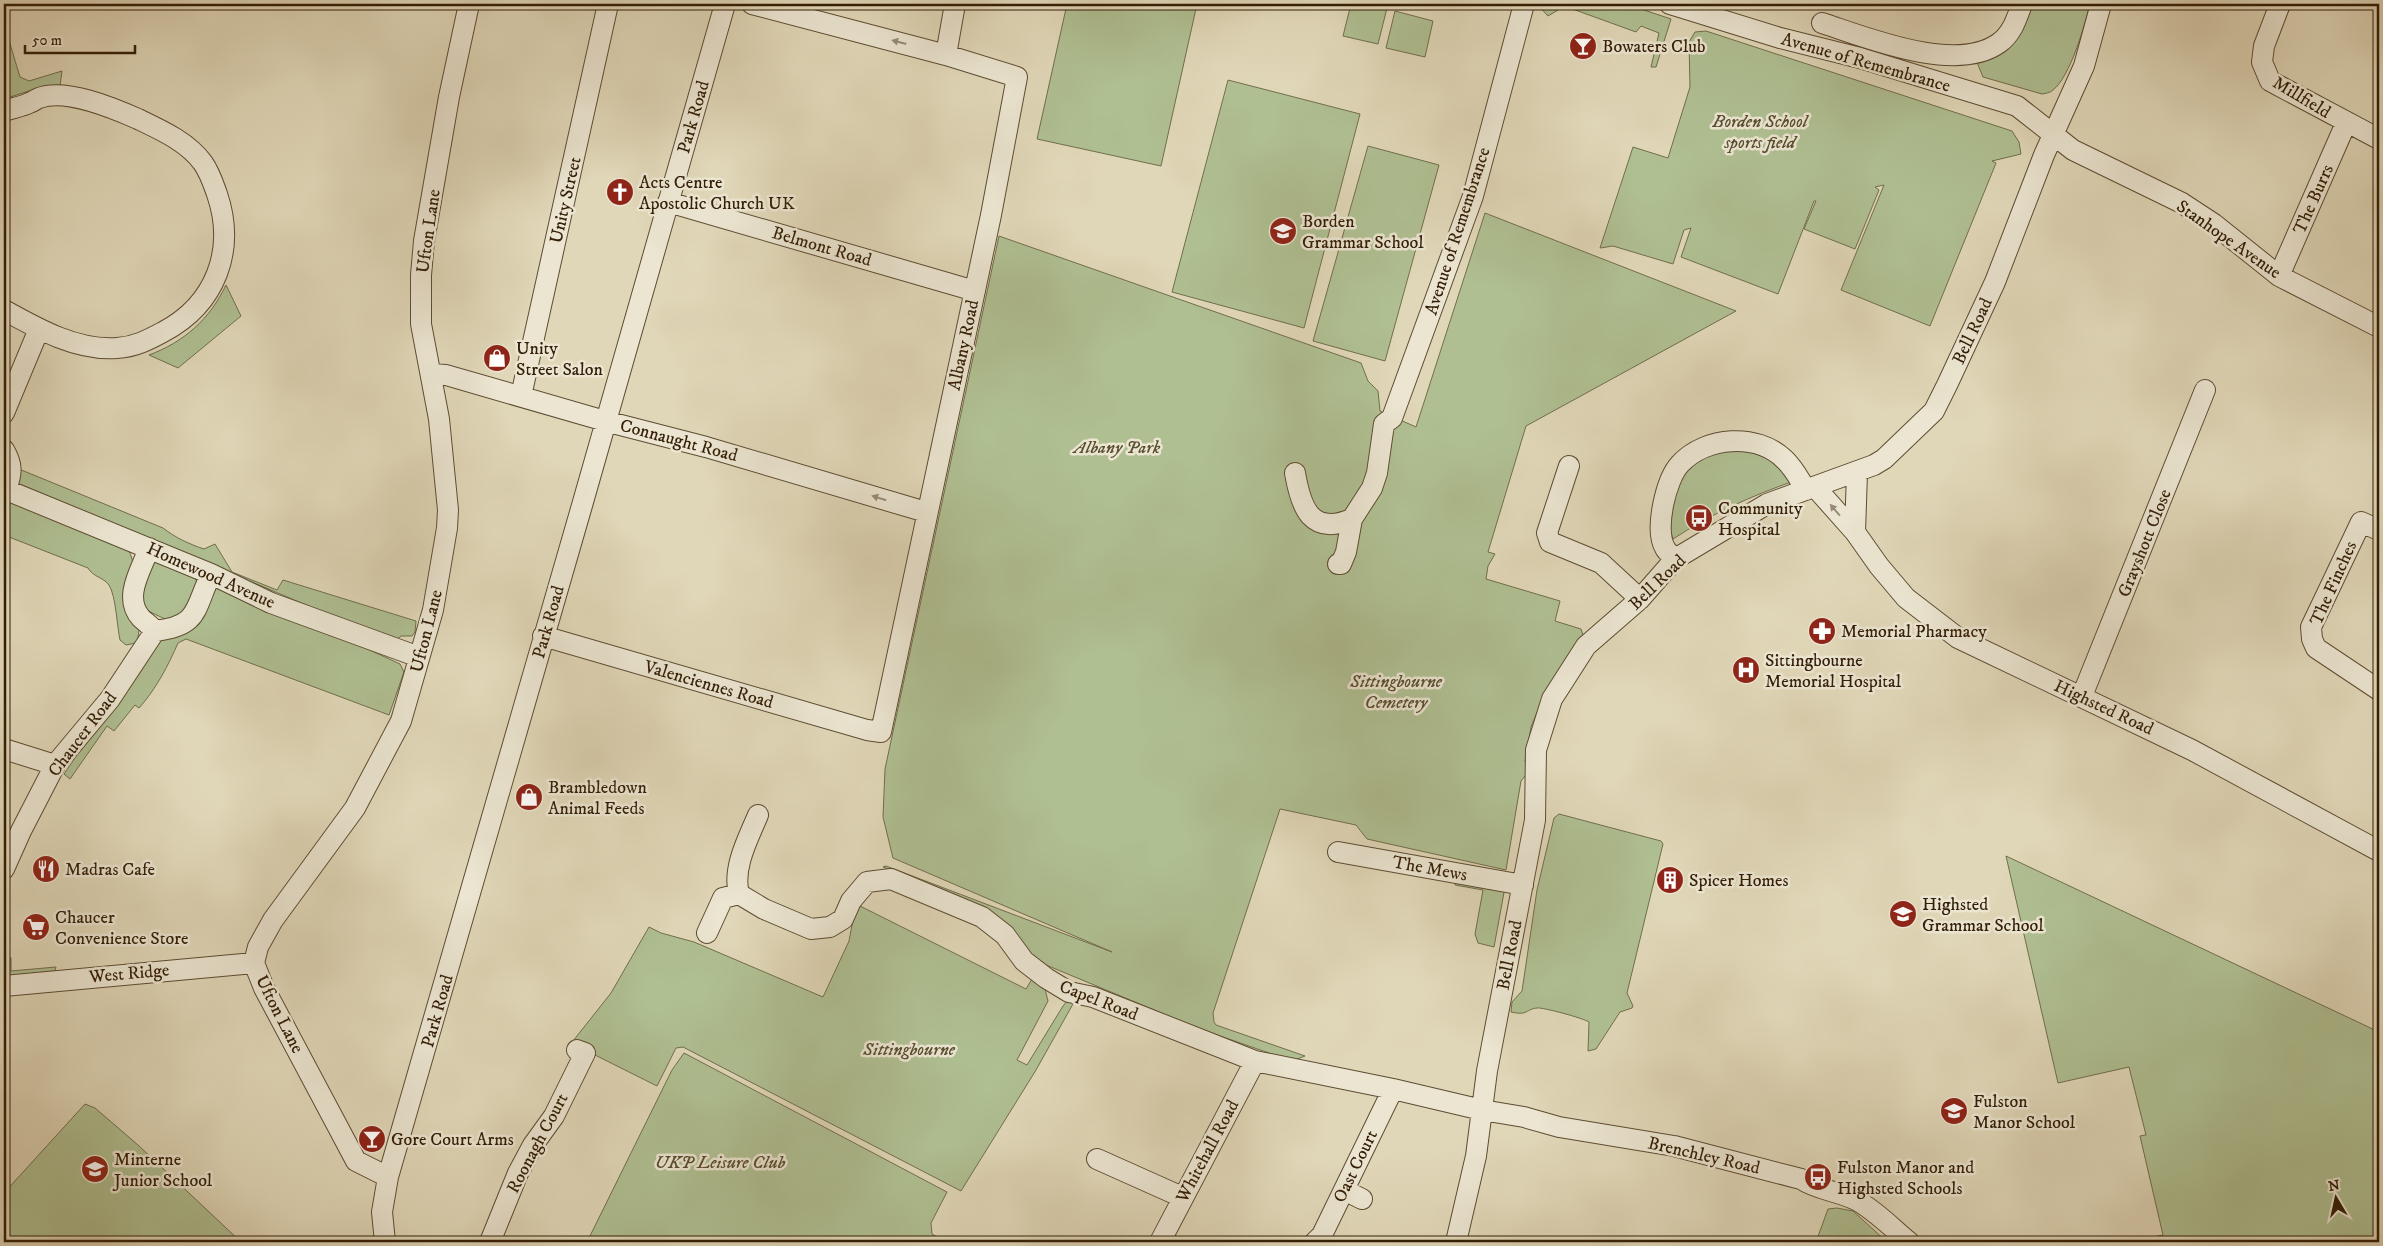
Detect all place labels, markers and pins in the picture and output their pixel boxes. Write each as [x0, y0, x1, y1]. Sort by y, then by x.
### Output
bar icon: Bowaters Club [1568, 31, 1598, 61]
place label: Bowaters Club [1602, 36, 1706, 58]
place label: Acts Centre Apostolic Church UK [639, 172, 795, 215]
church icon: Acts Centre Apostolic Church UK [605, 177, 635, 207]
place label: Borden Grammar School [1302, 211, 1424, 254]
school or university icon: Borden Grammar School [1268, 216, 1298, 246]
place label: Unity Street Salon [516, 338, 604, 381]
shop icon: Unity Street Salon [482, 343, 512, 373]
place label: Community Hospital [1718, 498, 1803, 541]
bus stop icon: Community Hospital [1684, 503, 1714, 533]
pharmacy icon: Memorial Pharmacy [1807, 616, 1837, 646]
place label: Memorial Pharmacy [1841, 621, 1987, 643]
place label: Sittingbourne Memorial Hospital [1765, 650, 1902, 693]
hospital icon: Sittingbourne Memorial Hospital [1731, 655, 1761, 685]
place label: Brambledown Animal Feeds [548, 777, 647, 820]
shop icon: Brambledown Animal Feeds [514, 782, 544, 812]
restaurant icon: Madras Cafe [31, 854, 61, 884]
place label: Madras Cafe [65, 859, 155, 881]
building icon: Spicer Homes [1655, 865, 1685, 895]
place label: Spicer Homes [1689, 870, 1788, 892]
place label: Highsted Grammar School [1922, 894, 2044, 937]
school or university icon: Highsted Grammar School [1888, 899, 1918, 929]
place label: Chaucer Convenience Store [55, 907, 188, 950]
supermarket icon: Chaucer Convenience Store [21, 912, 51, 942]
place label: Fulston Manor School [1973, 1091, 2076, 1134]
school or university icon: Fulston Manor School [1939, 1096, 1969, 1126]
bar icon: Gore Court Arms [357, 1124, 387, 1154]
place label: Gore Court Arms [391, 1129, 514, 1151]
place label: Minterne Junior School [112, 1149, 213, 1192]
school or university icon: Minterne Junior School [80, 1154, 110, 1184]
place label: Fulston Manor and Highsted Schools [1837, 1157, 1974, 1200]
bus stop icon: Fulston Manor and Highsted Schools [1803, 1162, 1833, 1192]

